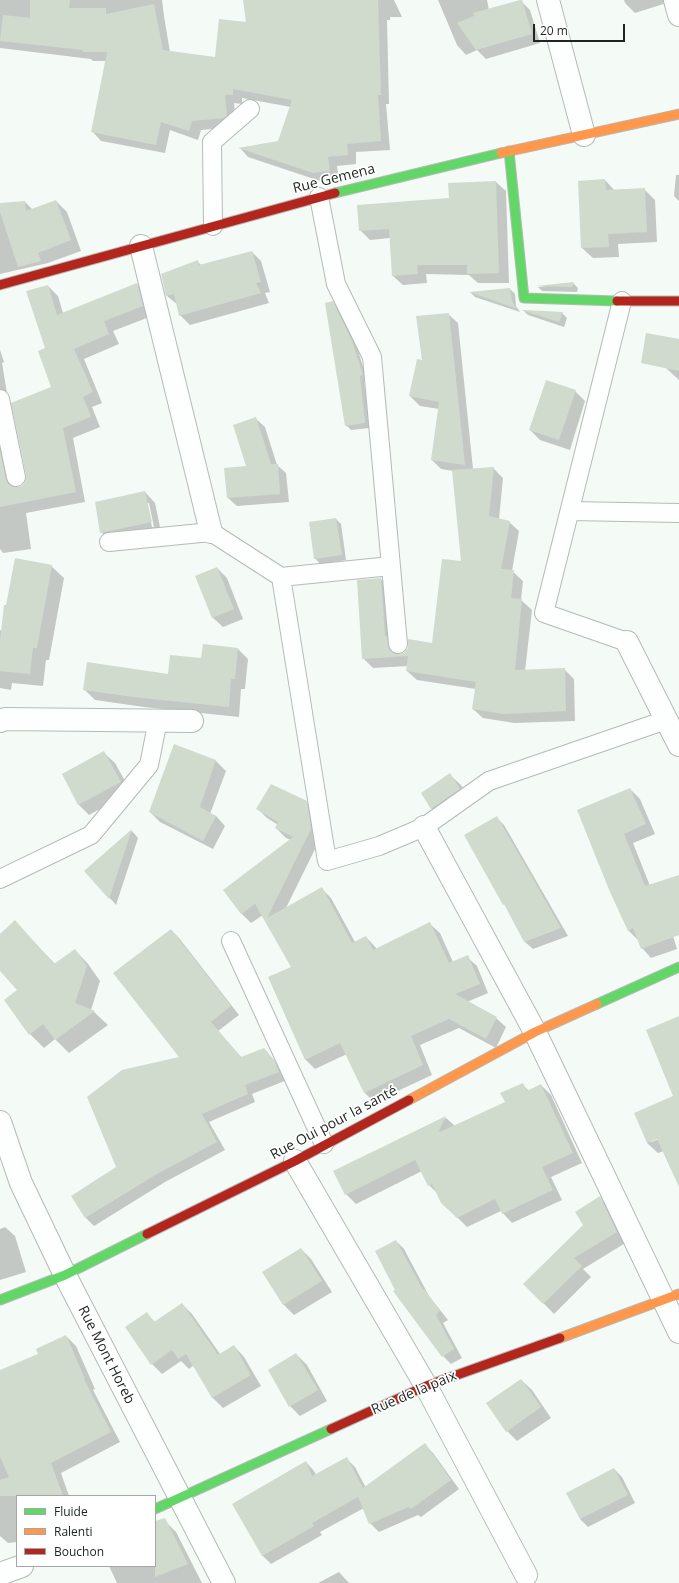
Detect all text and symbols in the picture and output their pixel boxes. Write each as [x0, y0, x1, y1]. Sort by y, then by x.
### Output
scale bar [535, 16, 627, 42]
text: 20 m [540, 22, 568, 39]
street label: Rue Gemena [291, 161, 377, 197]
street label: Rue Oui pour la santé [268, 1082, 400, 1164]
street label: Rue Mont Horeb [74, 1303, 138, 1407]
street label: Rue de la paix [369, 1368, 459, 1418]
legend [16, 1495, 156, 1567]
text: Fluide [54, 1503, 88, 1520]
text: Ralenti [54, 1523, 93, 1540]
text: Bouchon [54, 1543, 104, 1560]

